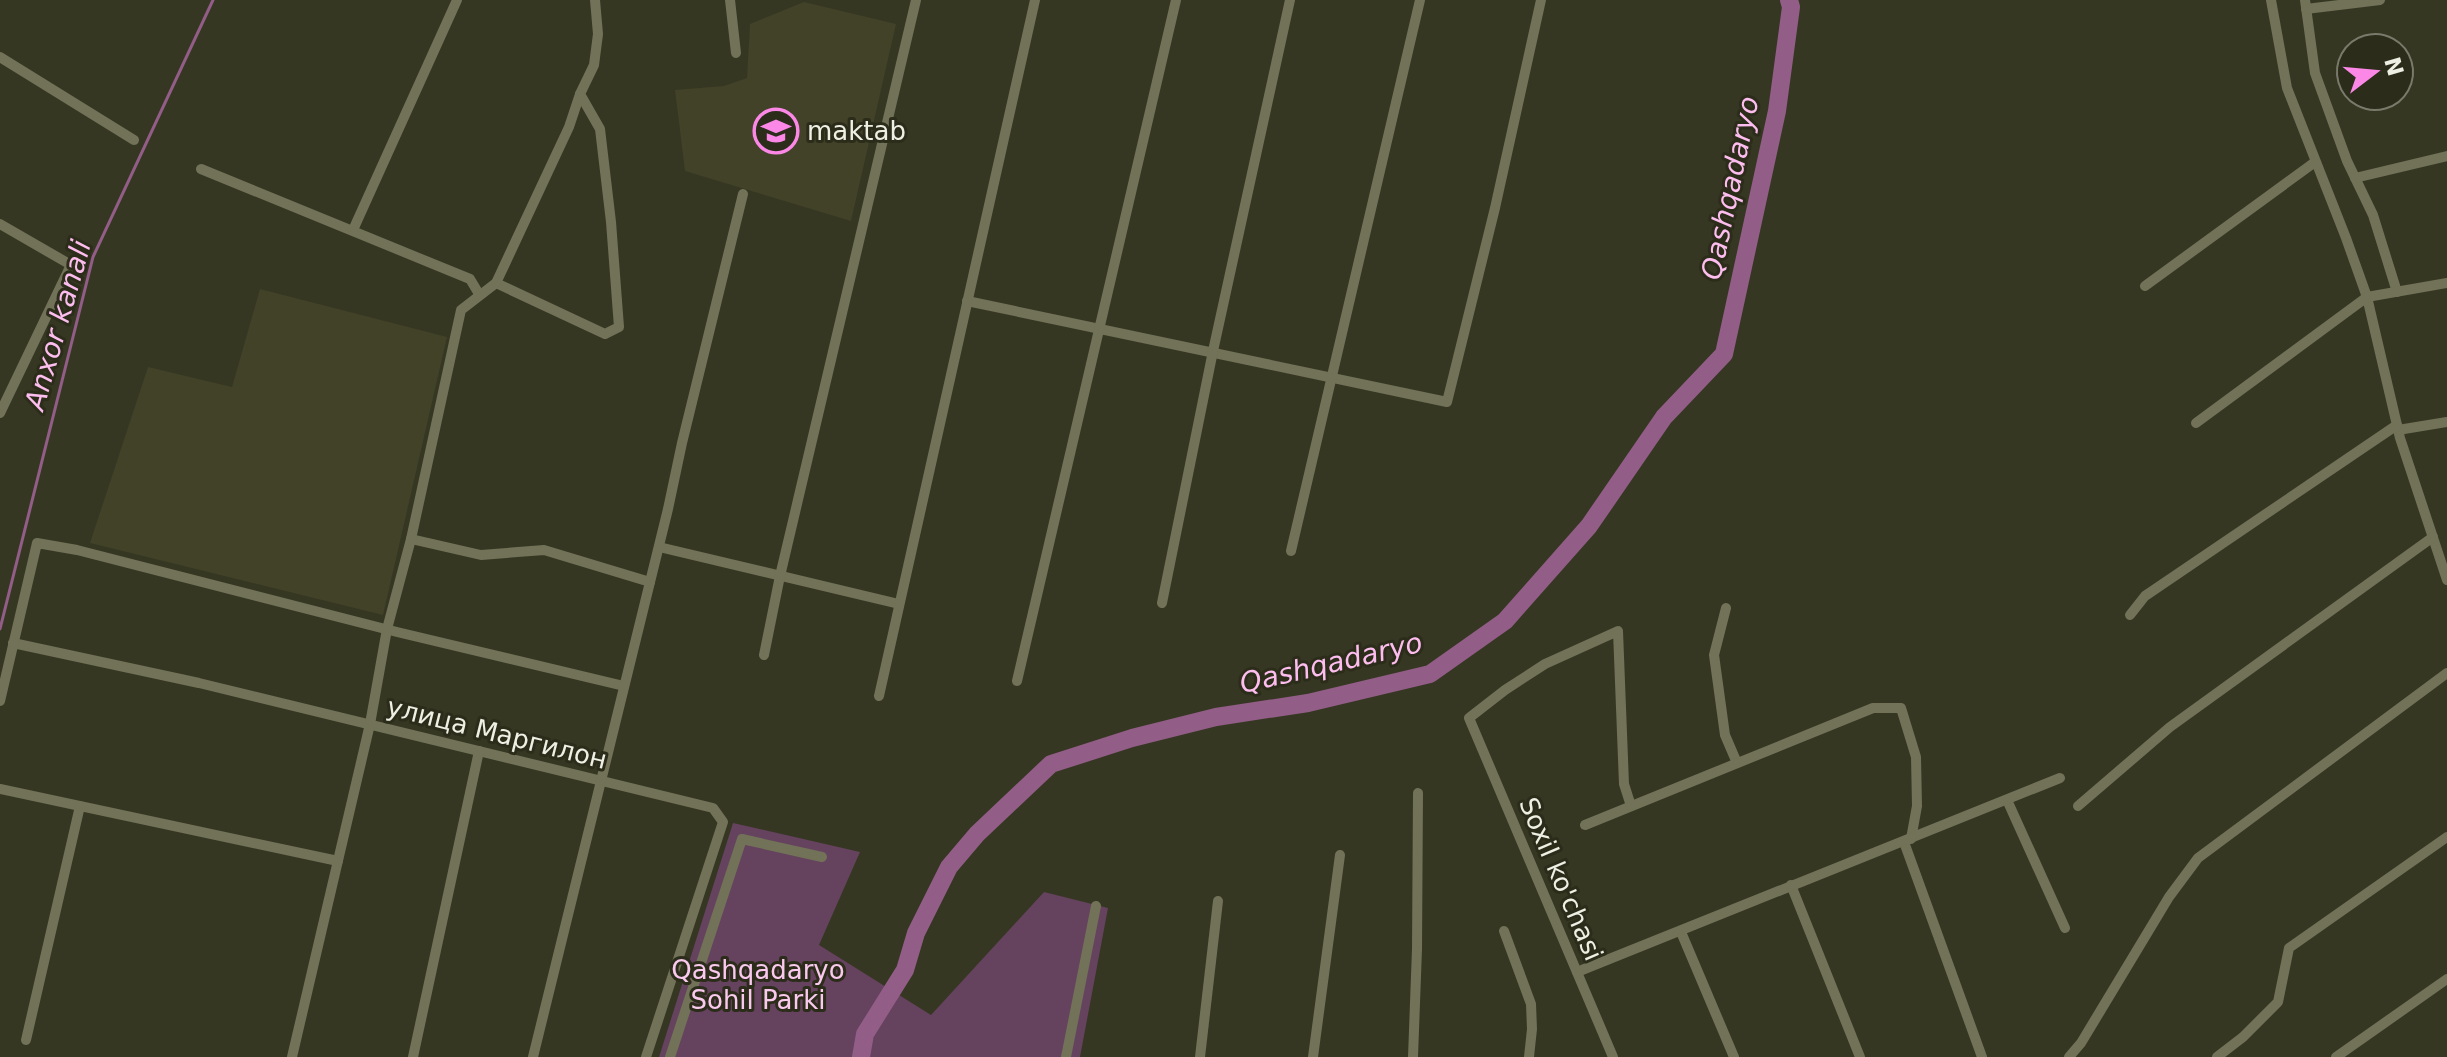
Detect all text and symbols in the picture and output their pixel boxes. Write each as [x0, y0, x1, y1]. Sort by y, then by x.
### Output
north arrow [2335, 32, 2415, 112]
text: N [2379, 54, 2408, 79]
water label: Qashqadaryo [1694, 93, 1766, 283]
school or university icon: maktab [752, 107, 800, 155]
place label: maktab [807, 116, 906, 146]
water label: Anxor kanali [17, 236, 98, 416]
water label: Qashqadaryo [1236, 626, 1426, 700]
street label: улица Маргилон [384, 691, 610, 775]
street label: Soxil ko'chasi [1513, 793, 1609, 965]
park label: Qashqadaryo Sohil Parki [671, 955, 845, 1015]

